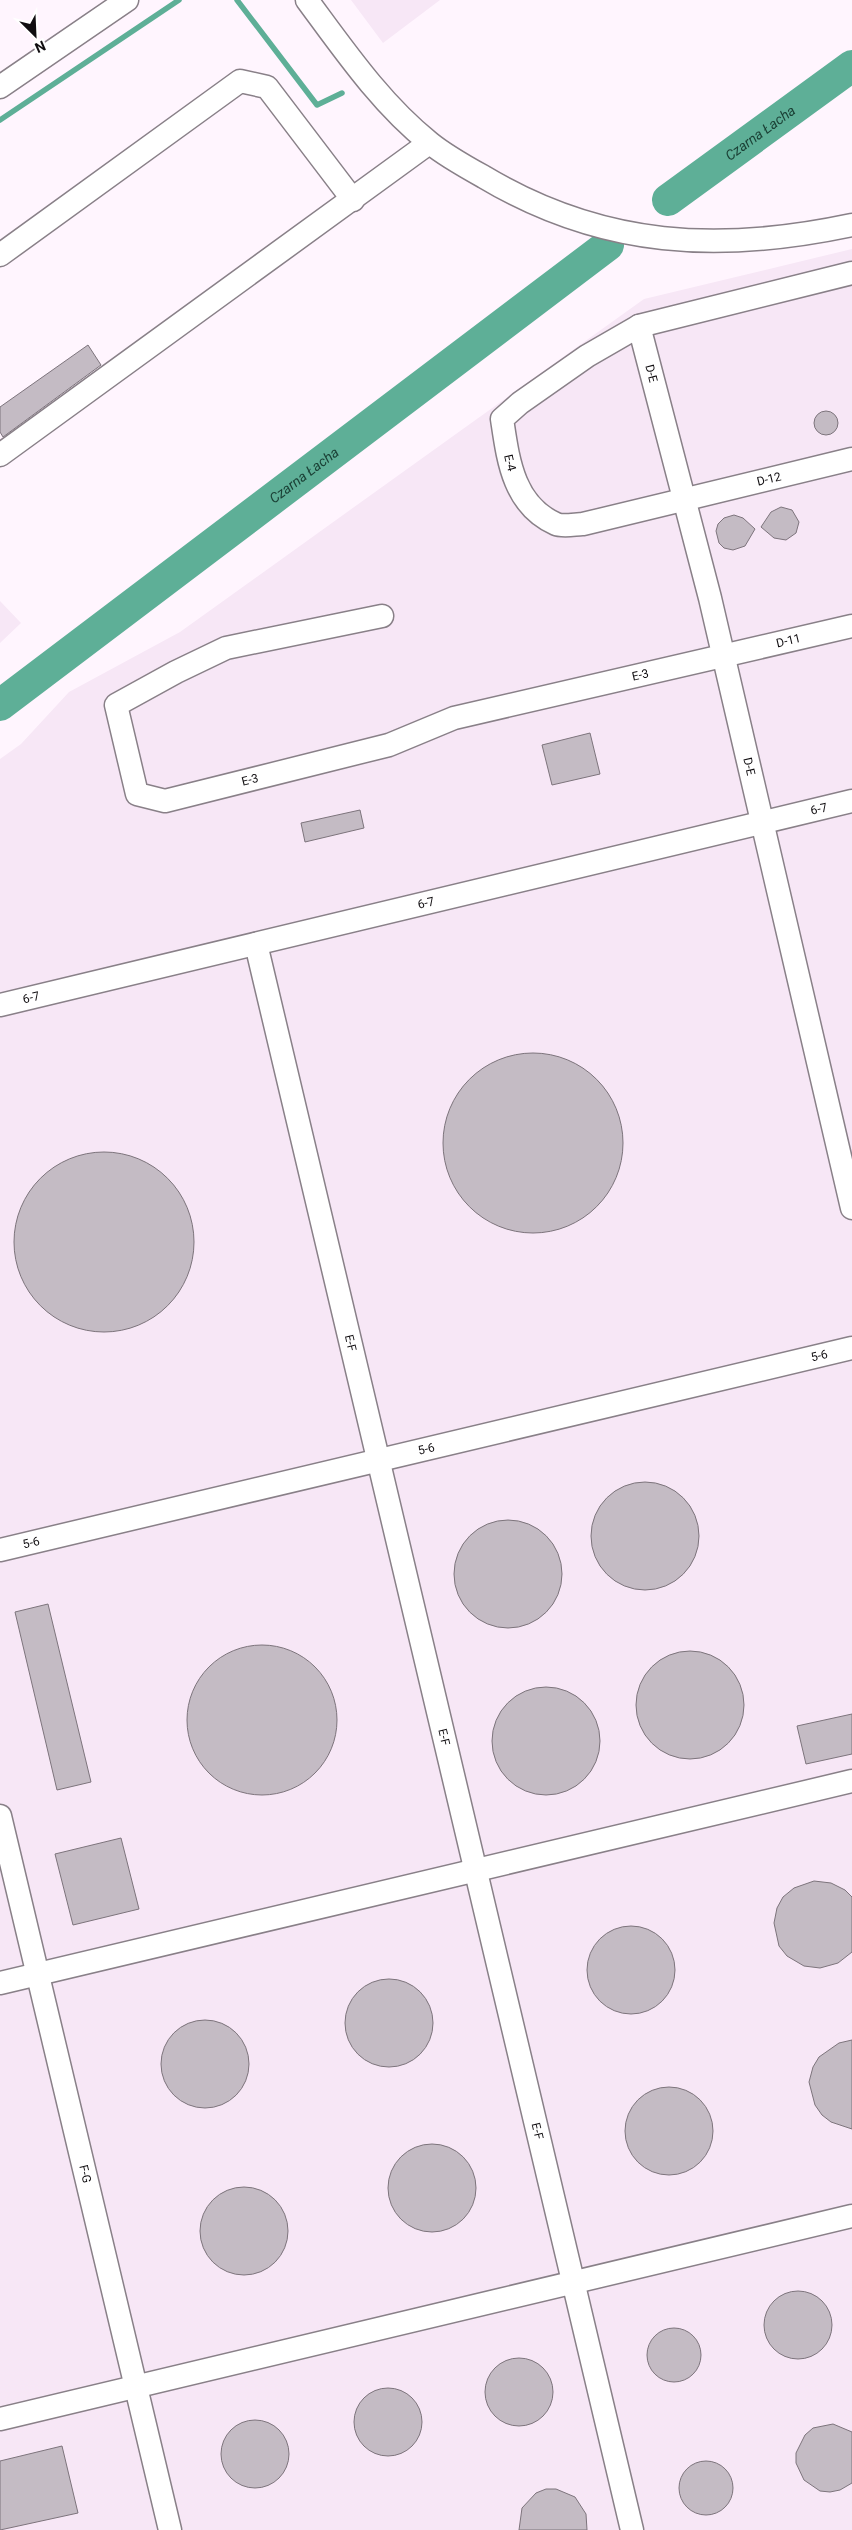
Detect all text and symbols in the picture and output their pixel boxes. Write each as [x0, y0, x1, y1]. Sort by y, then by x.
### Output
north arrow [10, 10, 60, 60]
text: N [33, 38, 48, 56]
water label: Czarna Łacha [722, 102, 798, 164]
street label: D-E [642, 363, 660, 384]
water label: Czarna Łacha [266, 444, 342, 506]
street label: E-4 [501, 453, 519, 473]
street label: D-12 [755, 469, 783, 489]
street label: D-11 [775, 631, 802, 650]
street label: E-3 [631, 666, 650, 684]
street label: D-E [740, 756, 758, 777]
street label: E-3 [240, 771, 260, 789]
street label: 6-7 [809, 800, 829, 818]
street label: 6-7 [416, 894, 436, 912]
street label: 6-7 [21, 989, 41, 1006]
street label: E-F [342, 1333, 359, 1353]
street label: 5-6 [809, 1347, 829, 1365]
street label: 5-6 [416, 1440, 436, 1458]
street label: 5-6 [21, 1534, 41, 1551]
street label: E-F [435, 1727, 453, 1747]
street label: E-F [529, 2121, 546, 2141]
street label: F-G [76, 2164, 94, 2184]

